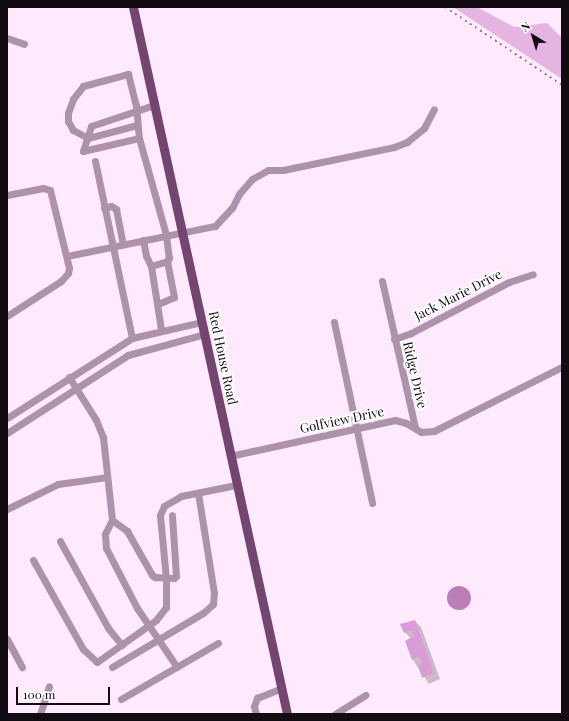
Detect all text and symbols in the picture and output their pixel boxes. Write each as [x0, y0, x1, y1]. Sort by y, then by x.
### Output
north arrow [513, 16, 553, 56]
text: N [518, 18, 533, 35]
street label: Jack Marie Drive [412, 266, 504, 324]
street label: Red House Road [205, 310, 241, 406]
street label: Ridge Drive [400, 340, 430, 410]
street label: Golfview Drive [298, 403, 386, 437]
scale bar [18, 679, 112, 705]
text: 100 m [23, 686, 55, 702]

